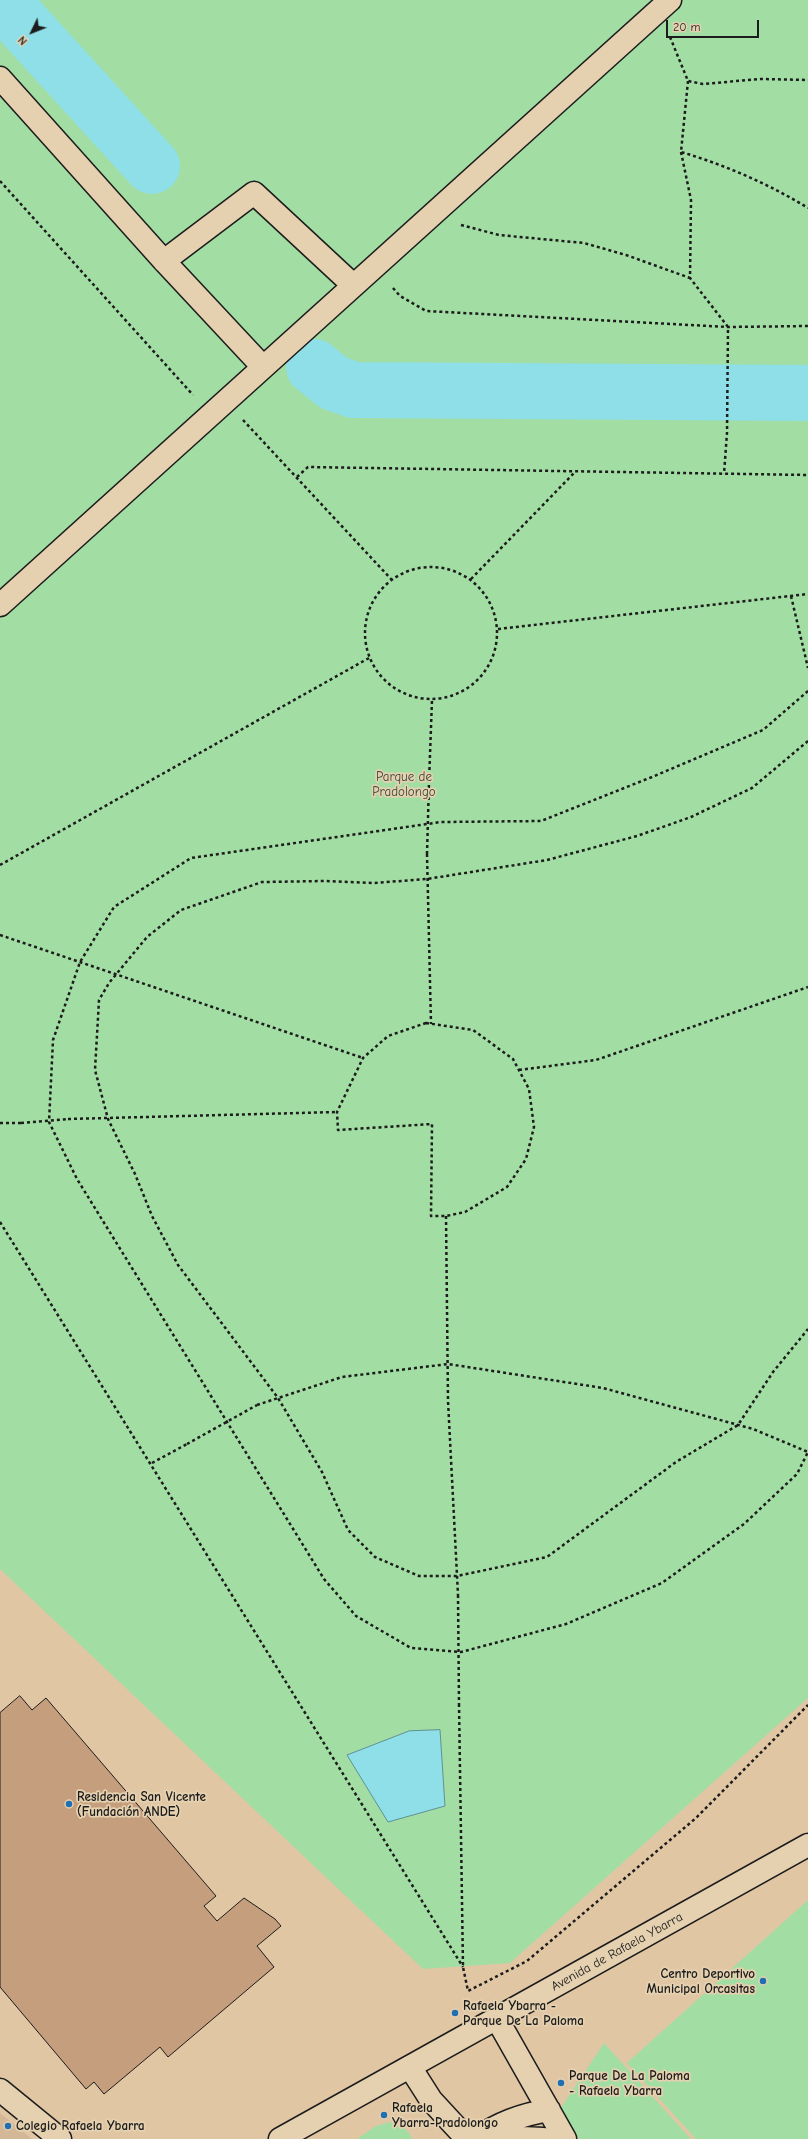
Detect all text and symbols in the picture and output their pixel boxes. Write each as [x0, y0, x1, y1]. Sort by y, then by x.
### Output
north arrow [12, 12, 52, 52]
scale bar [668, 12, 761, 38]
text: 20 m [673, 20, 701, 34]
text: N [16, 33, 30, 48]
park label: Parque de Pradolongo [372, 769, 436, 800]
place label: Residencia San Vicente (Fundación ANDE) [77, 1789, 206, 1820]
marker: Residencia San Vicente (Fundación ANDE) [64, 1799, 74, 1809]
street label: Avenida de Rafaela Ybarra [548, 1909, 686, 1995]
place label: Centro Deportivo Municipal Orcasitas [647, 1966, 755, 1997]
marker: Centro Deportivo Municipal Orcasitas [758, 1976, 768, 1986]
place label: Rafaela Ybarra - Parque De La Paloma [463, 1998, 584, 2029]
marker: Rafaela Ybarra - Parque De La Paloma [450, 2008, 460, 2018]
place label: Parque De La Paloma - Rafaela Ybarra [569, 2068, 690, 2099]
marker: Parque De La Paloma - Rafaela Ybarra [556, 2078, 566, 2088]
place label: Rafaela Ybarra-Pradolongo [392, 2100, 498, 2131]
marker: Rafaela Ybarra-Pradolongo [379, 2110, 389, 2120]
place label: Colegio Rafaela Ybarra [16, 2118, 145, 2134]
marker: Colegio Rafaela Ybarra [3, 2121, 13, 2131]

